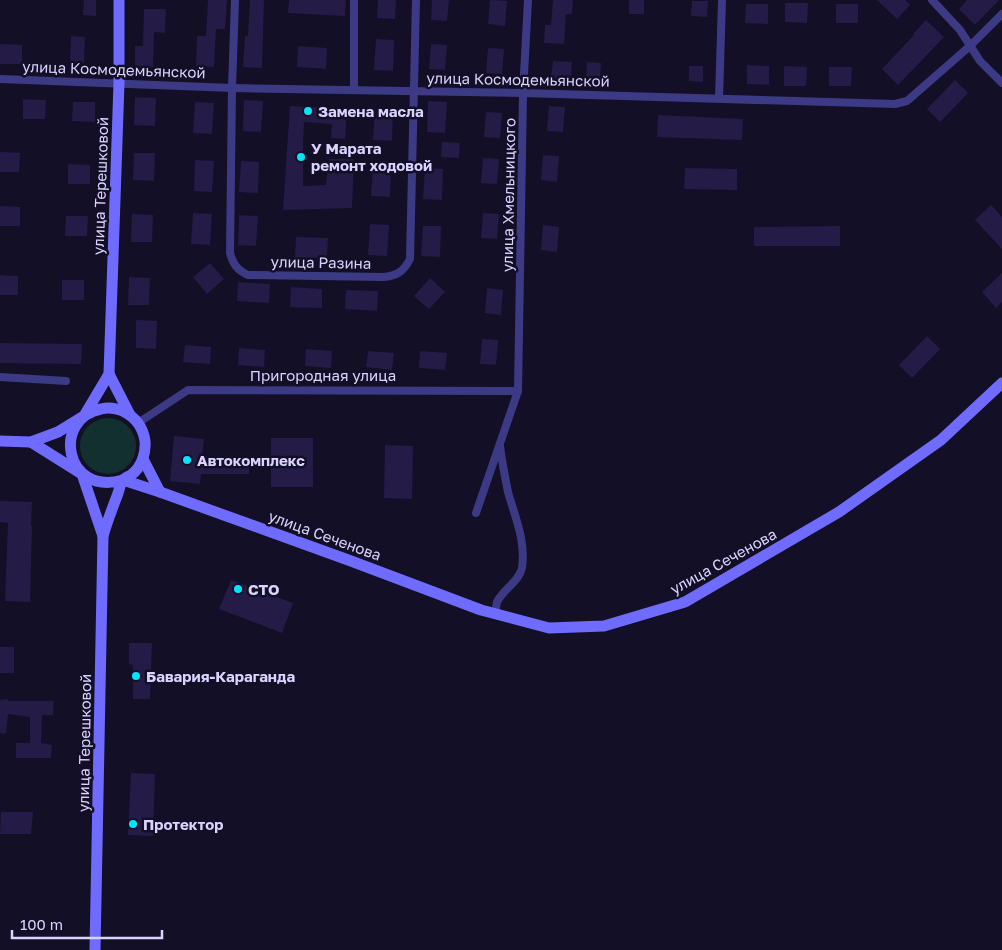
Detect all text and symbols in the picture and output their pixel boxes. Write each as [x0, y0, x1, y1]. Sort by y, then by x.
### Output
street label: улица Космодемьянской [22, 57, 206, 81]
street label: улица Космодемьянской [426, 68, 610, 90]
place label: Замена масла [318, 102, 424, 120]
marker: Замена масла [302, 105, 314, 117]
street label: улица Терешковой [89, 117, 111, 255]
street label: улица Хмельницкого [498, 118, 518, 272]
place label: У Марата ремонт ходовой [311, 139, 432, 174]
marker: У Марата ремонт ходовой [295, 151, 307, 163]
street label: улица Разина [271, 252, 371, 272]
street label: Пригородная улица [250, 366, 396, 384]
place label: Автокомплекс [197, 451, 305, 469]
marker: Автокомплекс [181, 454, 193, 466]
street label: улица Сеченова [266, 506, 384, 564]
street label: улица Сеченова [667, 524, 779, 598]
place label: СТО [248, 580, 280, 598]
marker: СТО [232, 583, 244, 595]
place label: Бавария-Караганда [146, 667, 295, 685]
marker: Бавария-Караганда [130, 670, 142, 682]
street label: улица Терешковой [74, 674, 94, 812]
place label: Протектор [143, 815, 223, 833]
marker: Протектор [127, 818, 139, 830]
scale bar [12, 908, 162, 940]
text: 100 m [20, 915, 63, 933]

